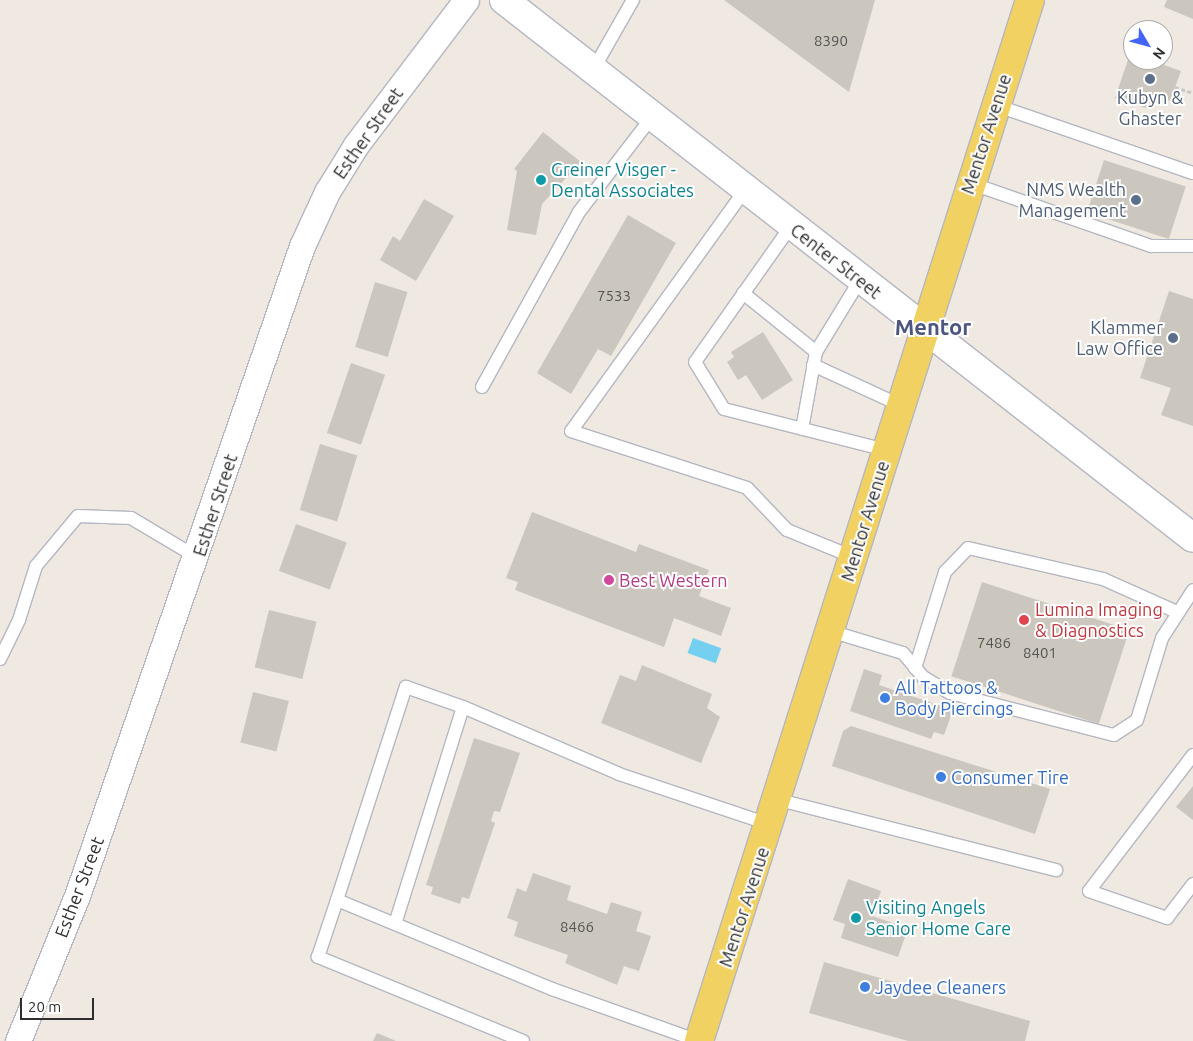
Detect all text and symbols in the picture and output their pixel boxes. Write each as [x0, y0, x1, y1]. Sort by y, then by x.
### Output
north arrow [1123, 20, 1173, 70]
house number: 8390 [814, 32, 848, 50]
text: N [1150, 44, 1169, 62]
street label: Mentor Avenue [956, 71, 1016, 197]
marker: Kubyn & Ghaster [1144, 73, 1156, 85]
street label: Esther Street [329, 83, 407, 183]
place label: Kubyn & Ghaster [1117, 87, 1183, 130]
place label: Greiner Visger - Dental Associates [551, 159, 694, 202]
marker: Greiner Visger - Dental Associates [535, 174, 547, 186]
place label: NMS Wealth Management [1018, 179, 1126, 222]
marker: NMS Wealth Management [1130, 194, 1142, 206]
street label: Center Street [786, 219, 886, 303]
house number: 7533 [597, 287, 631, 305]
district label: Mentor [895, 314, 971, 340]
place label: Klammer Law Office [1076, 317, 1163, 359]
marker: Klammer Law Office [1167, 332, 1179, 344]
street label: Esther Street [188, 451, 242, 559]
street label: Mentor Avenue [836, 458, 894, 584]
place label: Best Western [619, 569, 728, 591]
marker: Best Western [603, 574, 615, 586]
place label: Lumina Imaging & Diagnostics [1035, 599, 1163, 642]
marker: Lumina Imaging & Diagnostics [1017, 613, 1031, 627]
house number: 7486 [977, 634, 1011, 652]
house number: 8401 [1023, 644, 1057, 662]
place label: All Tattoos & Body Piercings [895, 677, 1013, 720]
marker: All Tattoos & Body Piercings [879, 692, 891, 704]
place label: Consumer Tire [951, 766, 1069, 788]
marker: Consumer Tire [935, 771, 947, 783]
street label: Esther Street [50, 833, 108, 941]
street label: Mentor Avenue [714, 844, 774, 970]
place label: Visiting Angels Senior Home Care [866, 897, 1011, 940]
marker: Visiting Angels Senior Home Care [850, 912, 862, 924]
house number: 8466 [560, 918, 594, 936]
place label: Jaydee Cleaners [875, 976, 1006, 998]
marker: Jaydee Cleaners [859, 981, 871, 993]
scale bar [22, 988, 96, 1020]
text: 20 m [28, 998, 61, 1015]

